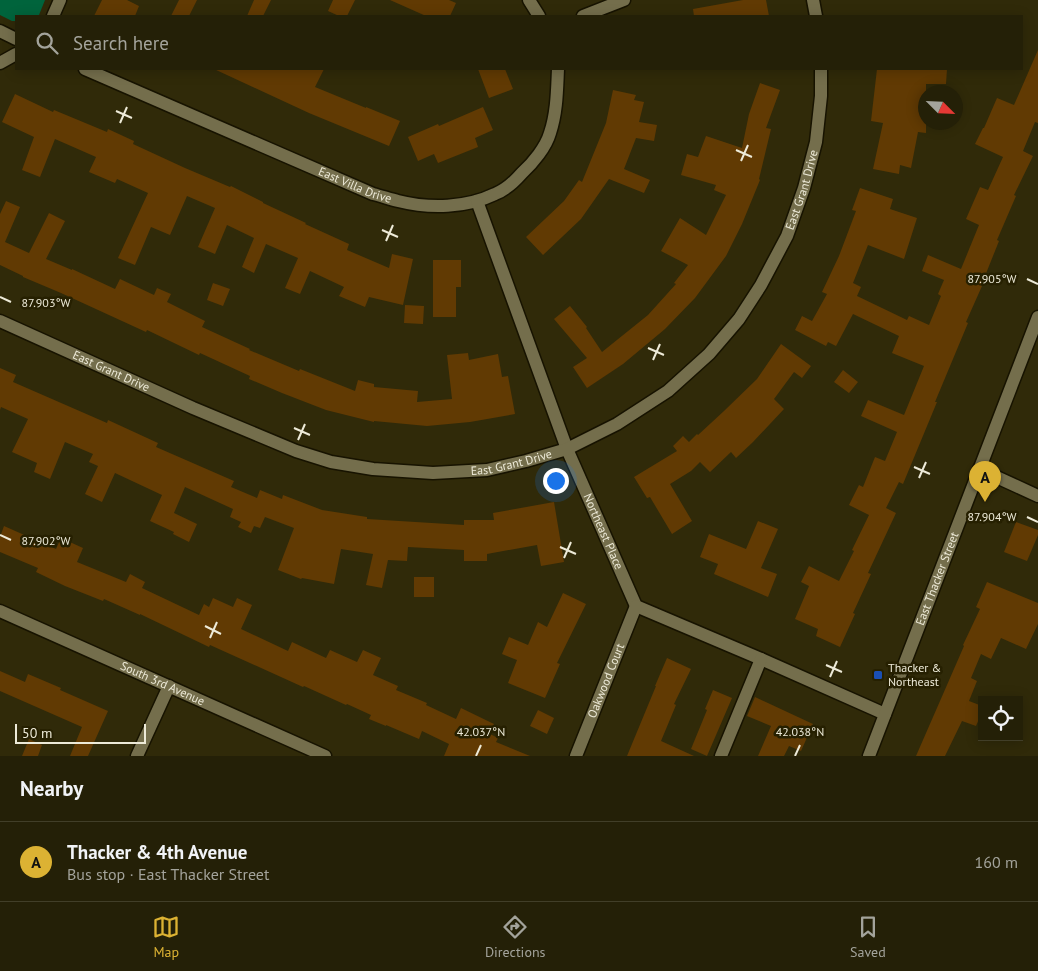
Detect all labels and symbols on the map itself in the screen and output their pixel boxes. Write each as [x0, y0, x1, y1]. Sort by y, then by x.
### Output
north arrow [918, 85, 963, 130]
street label: East Grant Drive [782, 148, 821, 232]
street label: East Villa Drive [316, 163, 393, 206]
text: 87.905°W [968, 271, 1017, 286]
text: 87.903°W [22, 295, 71, 310]
street label: East Grant Drive [71, 347, 152, 395]
street label: East Grant Drive [470, 446, 554, 478]
pin: A [969, 461, 1001, 502]
your location [543, 468, 569, 494]
street label: Northeast Place [580, 491, 627, 572]
text: 87.904°W [968, 509, 1017, 524]
street label: East Thacker Street [912, 530, 962, 627]
text: 87.902°W [22, 533, 71, 548]
street label: Oakwood Court [584, 641, 627, 720]
street label: South 3rd Avenue [118, 658, 207, 708]
place label: Thacker & Northeast [888, 660, 941, 689]
marker: Thacker & Northeast [872, 669, 884, 681]
scale bar [15, 721, 146, 744]
text: 42.037°N [457, 724, 505, 739]
text: 42.038°N [776, 724, 824, 739]

